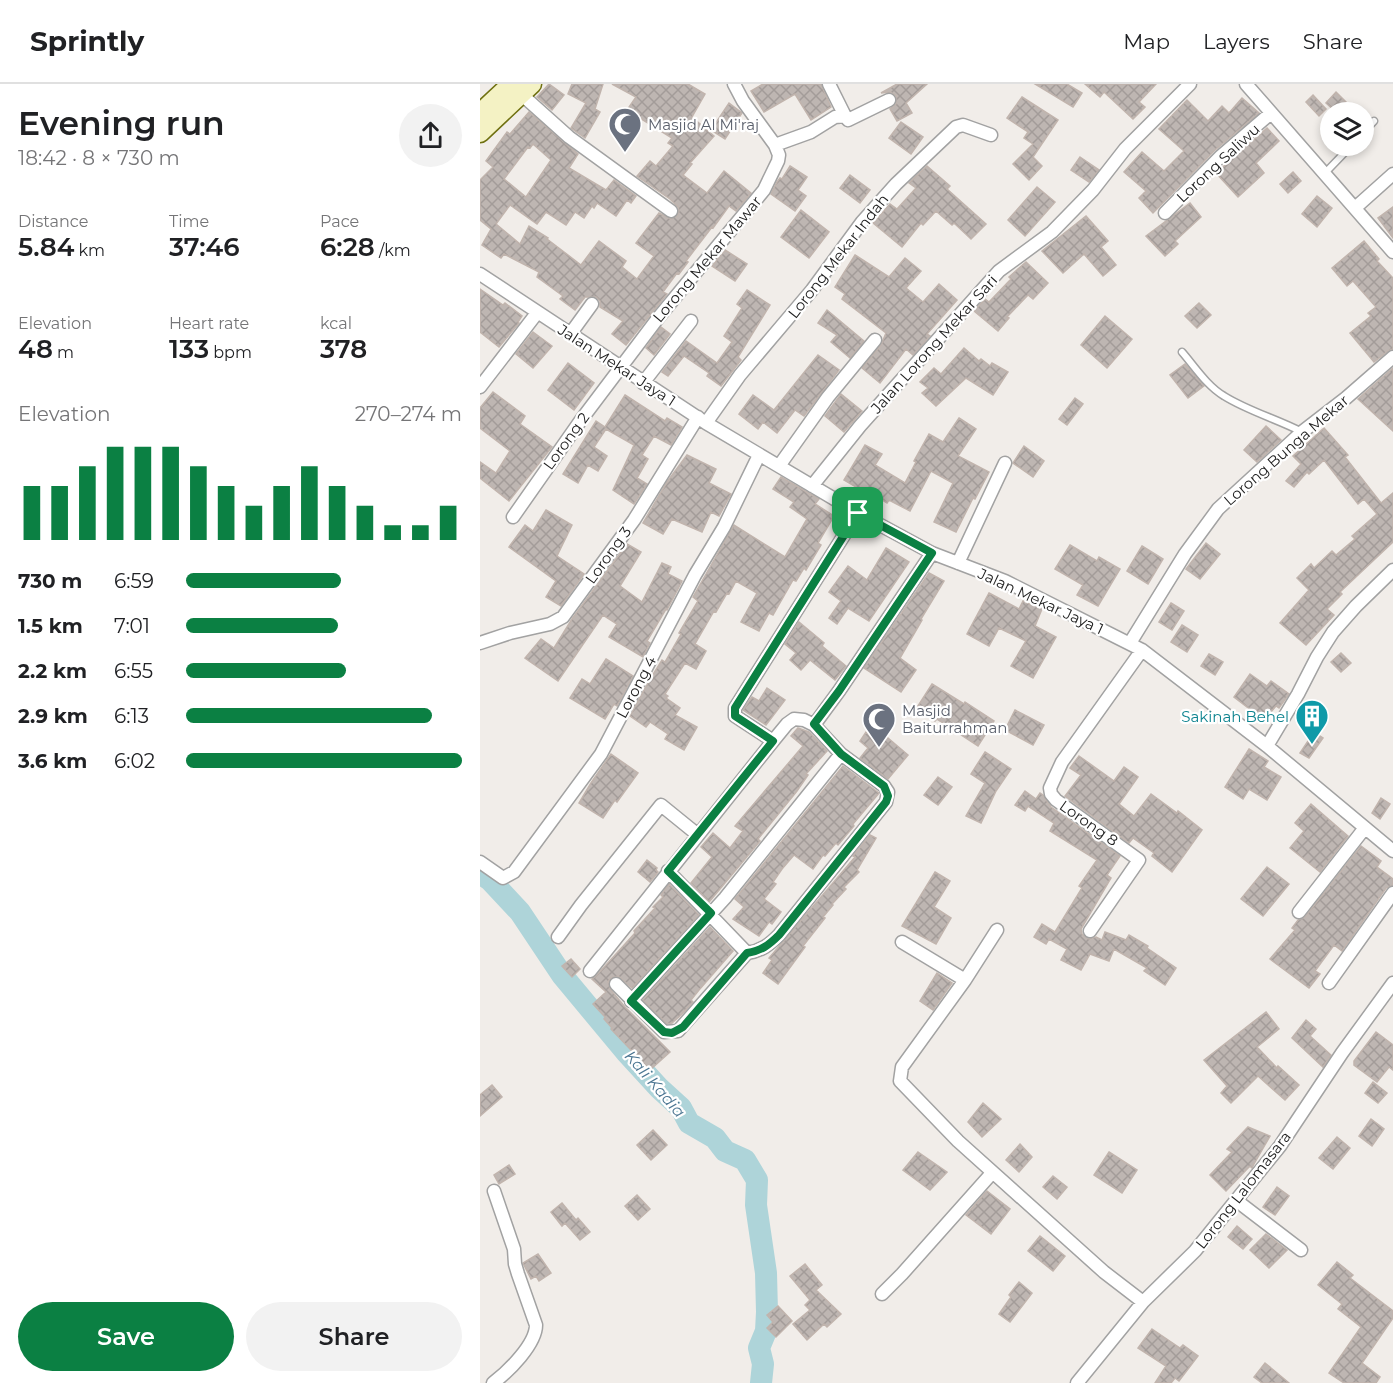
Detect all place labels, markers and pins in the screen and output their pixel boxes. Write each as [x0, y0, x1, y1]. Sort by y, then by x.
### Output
mosque icon: Masjid Al Mi'raj [607, 106, 643, 153]
place label: Masjid Al Mi'raj [648, 115, 759, 134]
pin [832, 487, 883, 538]
building icon: Sakinah Behel [1294, 698, 1330, 745]
mosque icon: Masjid Baiturrahman [861, 701, 897, 748]
place label: Masjid Baiturrahman [902, 701, 1007, 737]
place label: Sakinah Behel [1181, 707, 1289, 726]

